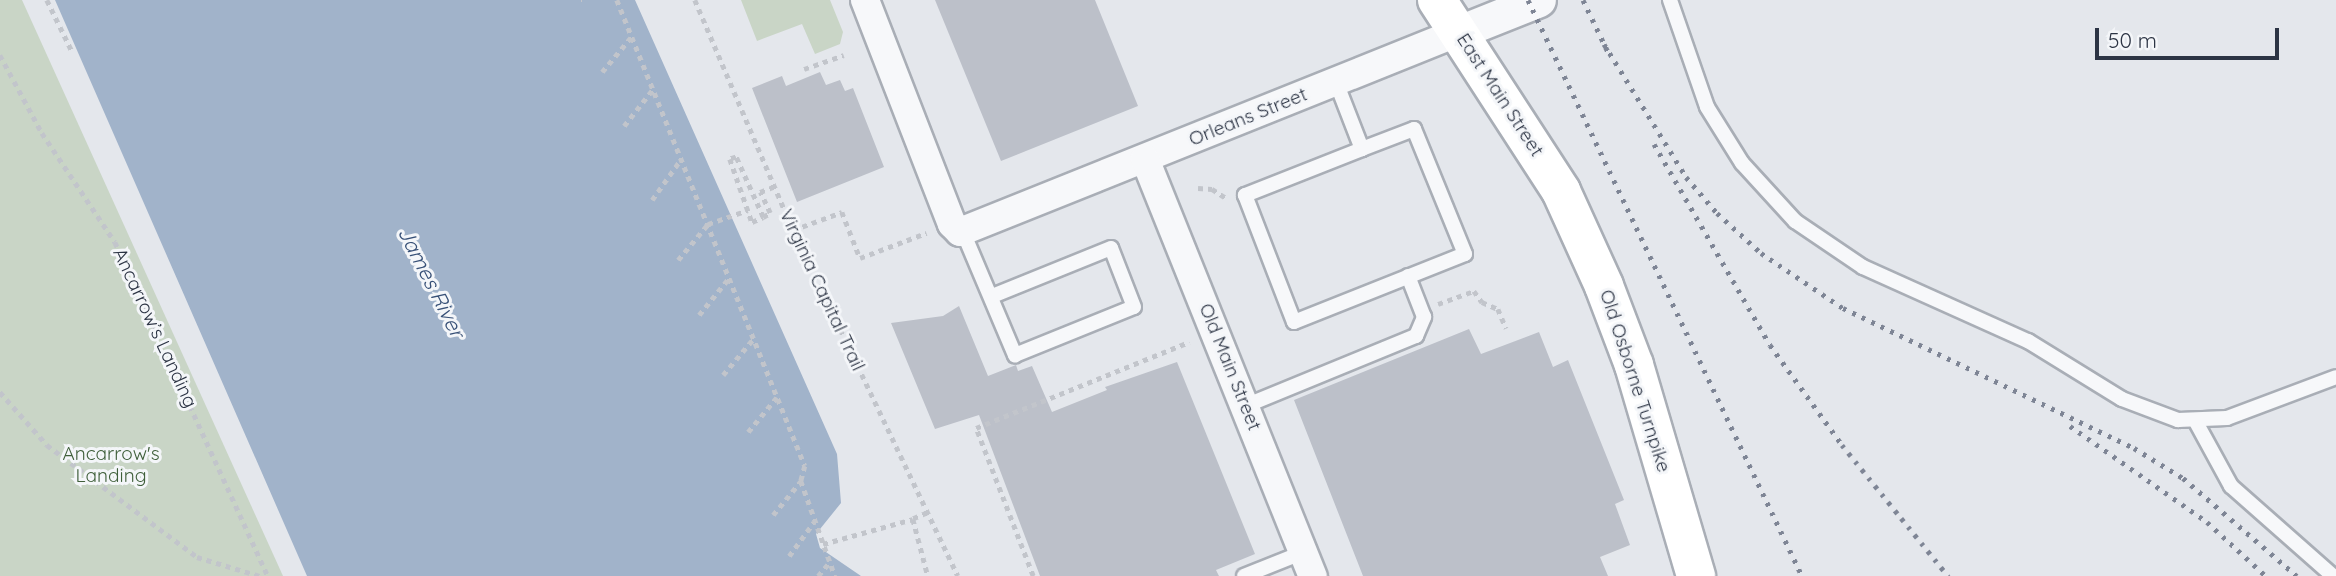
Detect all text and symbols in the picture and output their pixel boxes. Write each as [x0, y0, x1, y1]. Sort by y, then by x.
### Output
scale bar [2098, 14, 2282, 58]
text: 50 m [2108, 27, 2157, 53]
street label: East Main Street [1452, 29, 1548, 161]
street label: Orleans Street [1186, 83, 1310, 151]
street label: Virginia Capital Trail [775, 206, 869, 374]
water label: James River [393, 222, 471, 342]
street label: Ancarrow’s Landing [108, 245, 202, 411]
street label: Old Osborne Turnpike [1595, 287, 1675, 475]
street label: Old Main Street [1194, 300, 1266, 434]
park label: Ancarrow's Landing [62, 443, 160, 487]

